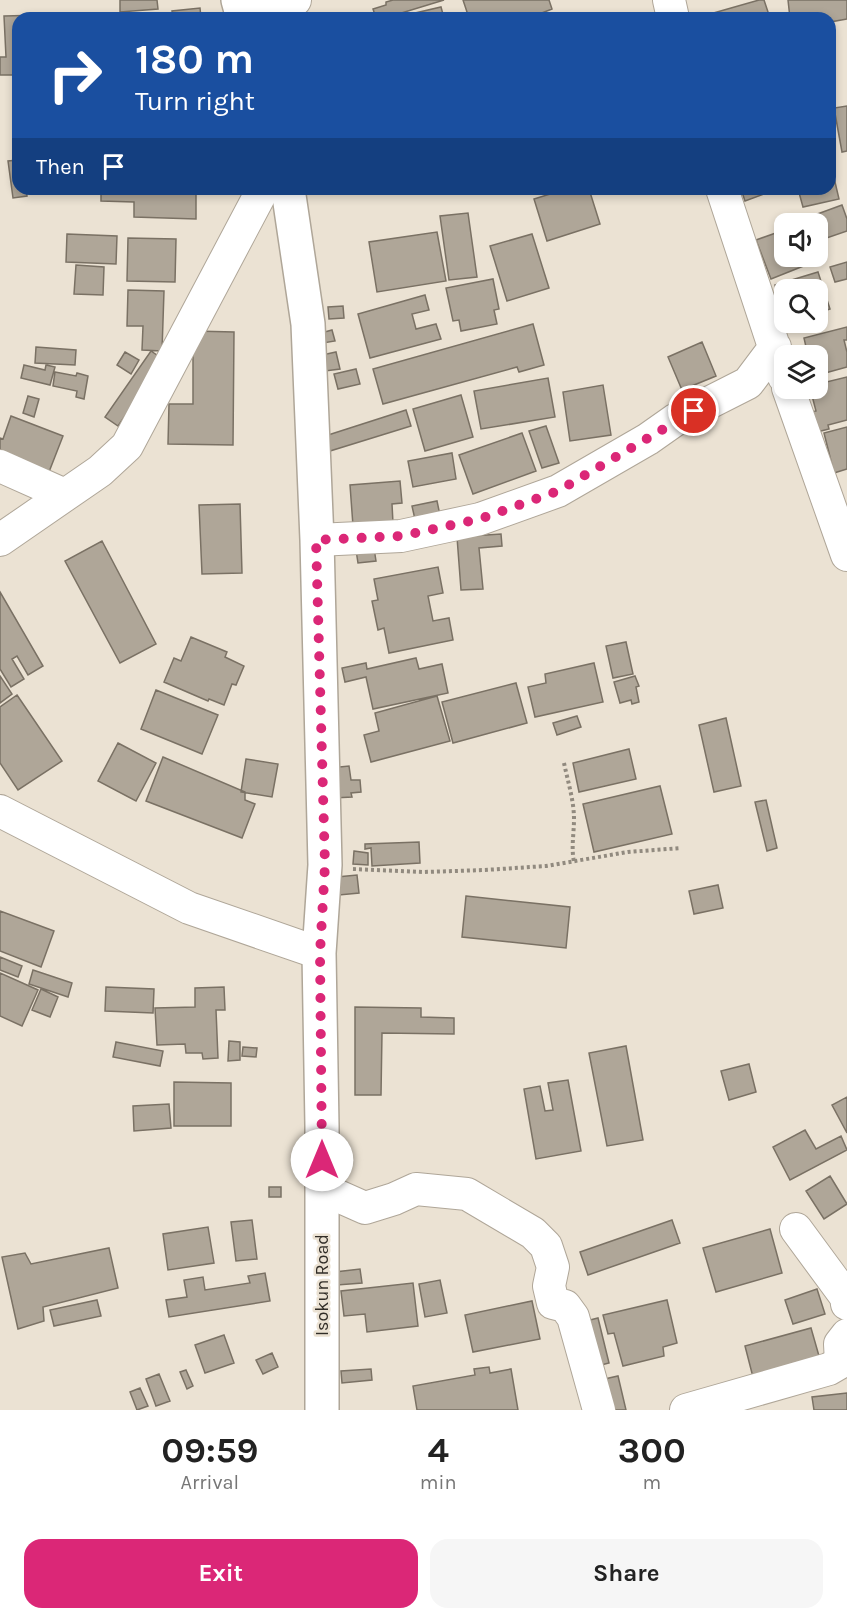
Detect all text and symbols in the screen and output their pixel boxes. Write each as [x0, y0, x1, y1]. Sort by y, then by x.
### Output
text: 180 m [135, 34, 254, 84]
icon: right [36, 36, 114, 114]
text: Turn right [135, 85, 255, 117]
icon: arrive [97, 150, 130, 183]
text: Then [36, 154, 85, 180]
map controls [774, 213, 828, 399]
button: sound [774, 213, 828, 267]
button: search [774, 279, 828, 333]
button: layers [774, 345, 828, 399]
pin [668, 385, 719, 436]
icon: arrive [677, 394, 710, 427]
position arrow [290, 1128, 354, 1192]
street label: Isokun Road [311, 1234, 333, 1336]
text: 09:59 [161, 1429, 259, 1471]
text: 4 [427, 1429, 449, 1471]
text: 300 [618, 1429, 686, 1471]
text: Arrival [181, 1471, 239, 1494]
text: min [420, 1471, 457, 1494]
text: m [642, 1471, 661, 1494]
button: Exit [24, 1539, 418, 1608]
button: Share [430, 1539, 823, 1608]

